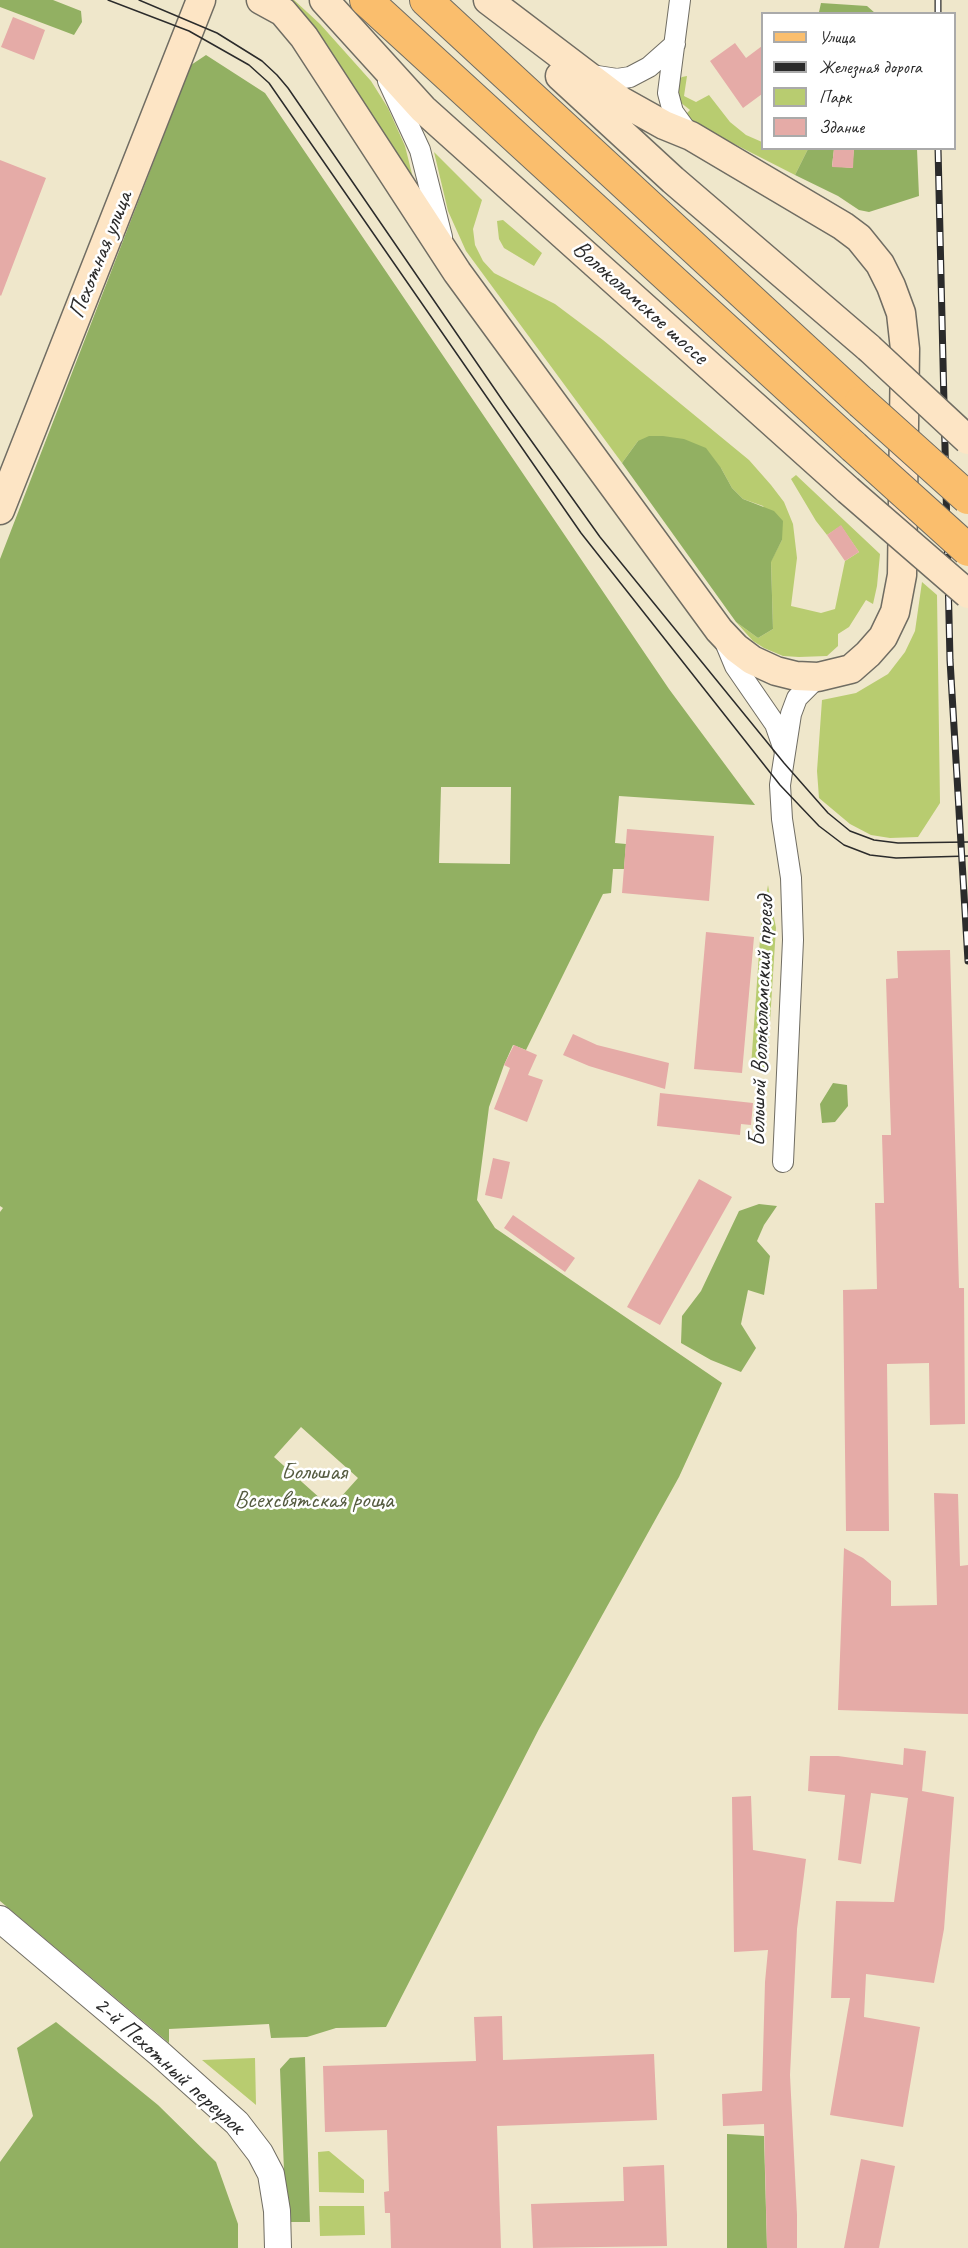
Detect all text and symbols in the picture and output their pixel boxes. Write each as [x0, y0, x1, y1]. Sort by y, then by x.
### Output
legend [761, 12, 956, 150]
text: Улица [819, 26, 855, 48]
text: Железная дорога [819, 56, 922, 78]
text: Парк [819, 86, 851, 108]
text: Здание [819, 116, 864, 138]
street label: Пехотная улица [63, 187, 139, 323]
street label: Волоколамское шоссе [566, 235, 714, 371]
street label: Большой Волоколамский проезд [743, 895, 781, 1147]
park label: Большая Всехсвятская роща [235, 1459, 393, 1515]
street label: 2-й Пехотный переулок [88, 1991, 250, 2141]

